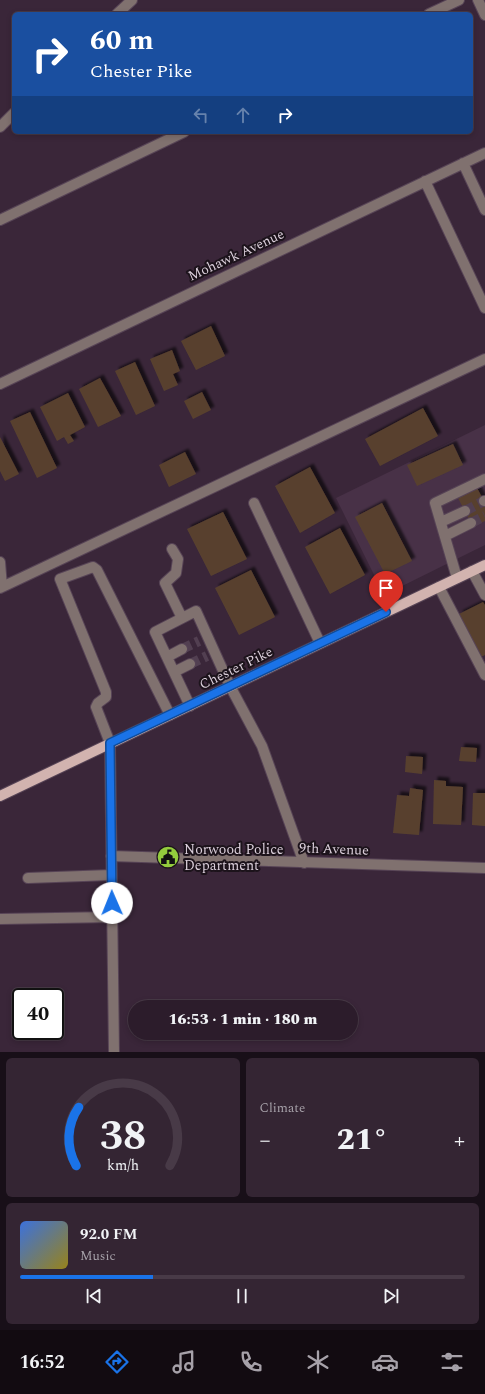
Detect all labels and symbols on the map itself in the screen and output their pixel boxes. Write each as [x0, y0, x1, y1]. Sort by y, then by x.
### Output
street label: Mohawk Avenue [184, 223, 288, 286]
pin [369, 571, 403, 612]
street label: Chester Pike [196, 641, 276, 695]
street label: 9th Avenue [299, 837, 369, 861]
place label: Norwood Police Department [184, 839, 284, 876]
public building icon: Norwood Police Department [155, 844, 181, 870]
position arrow [91, 882, 133, 924]
speed limit sign: 40 [12, 988, 64, 1040]

